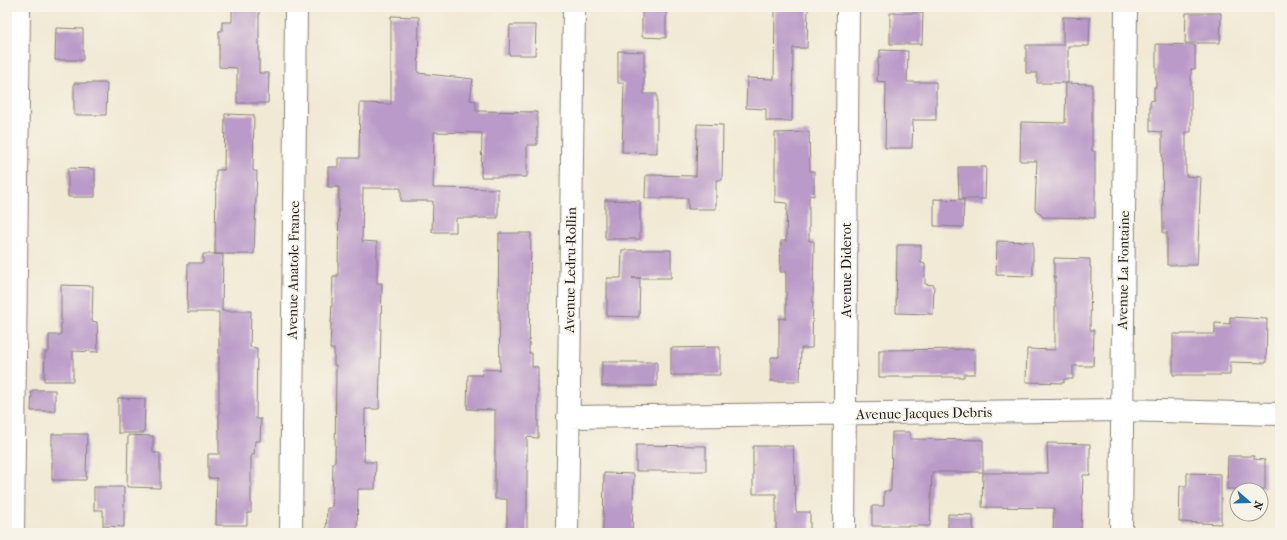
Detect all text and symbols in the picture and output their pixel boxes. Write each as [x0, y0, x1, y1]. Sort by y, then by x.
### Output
street label: Avenue Anatole France [284, 200, 303, 340]
street label: Avenue Ledru-Rollin [561, 207, 580, 334]
street label: Avenue La Fontaine [1114, 210, 1133, 331]
street label: Avenue Diderot [838, 222, 855, 319]
street label: Avenue Jacques Debris [855, 404, 992, 423]
north arrow [1229, 482, 1269, 522]
text: N [1250, 499, 1265, 512]

